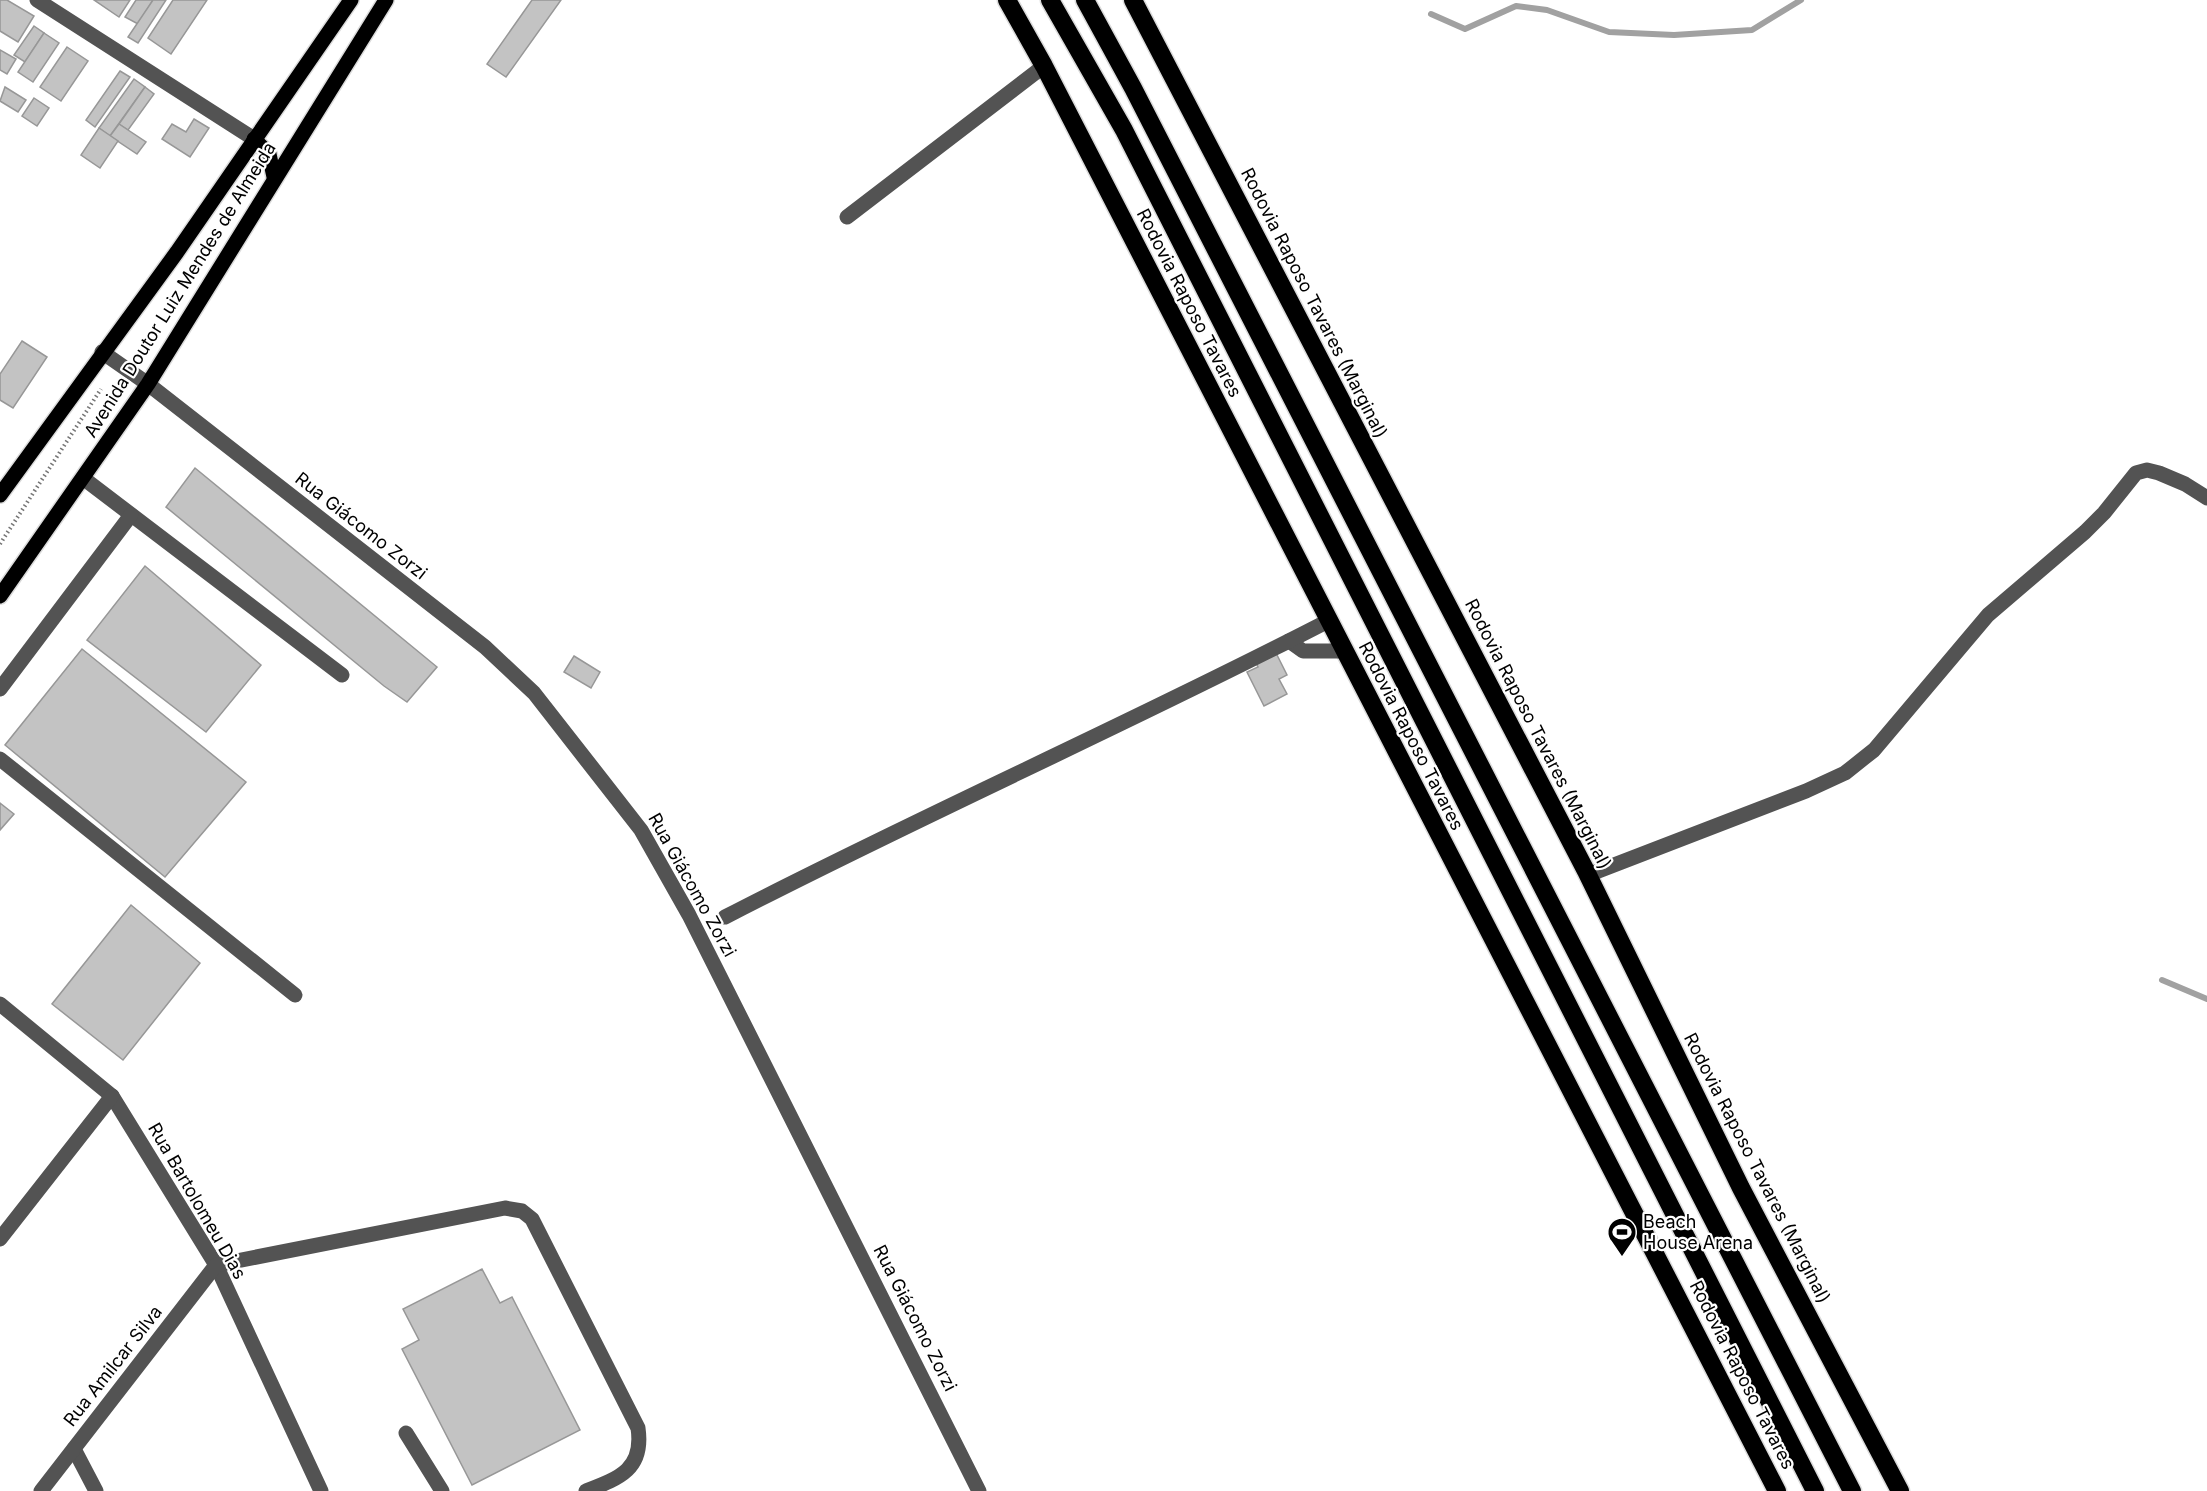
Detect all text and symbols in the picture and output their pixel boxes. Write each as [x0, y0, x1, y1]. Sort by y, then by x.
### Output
street label: Avenida Doutor Luiz Mendes de Almeida [79, 138, 280, 441]
street label: Rodovia Raposo Tavares (Marginal) [1237, 164, 1392, 441]
street label: Rodovia Raposo Tavares [1133, 205, 1246, 401]
street label: Rua Giácomo Zorzi [291, 468, 431, 583]
street label: Rodovia Raposo Tavares (Marginal) [1461, 595, 1616, 872]
street label: Rodovia Raposo Tavares [1355, 638, 1468, 834]
street label: Rua Giácomo Zorzi [644, 809, 741, 960]
street label: Rodovia Raposo Tavares (Marginal) [1680, 1029, 1835, 1306]
street label: Rua Bartolomeu Dias [144, 1119, 251, 1283]
place label: Beach House Arena [1643, 1211, 1753, 1253]
sports icon: Beach House Arena [1606, 1216, 1638, 1258]
street label: Rua Giácomo Zorzi [870, 1241, 961, 1394]
street label: Rodovia Raposo Tavares [1686, 1277, 1799, 1473]
street label: Rua Amilcar Silva [59, 1301, 166, 1430]

